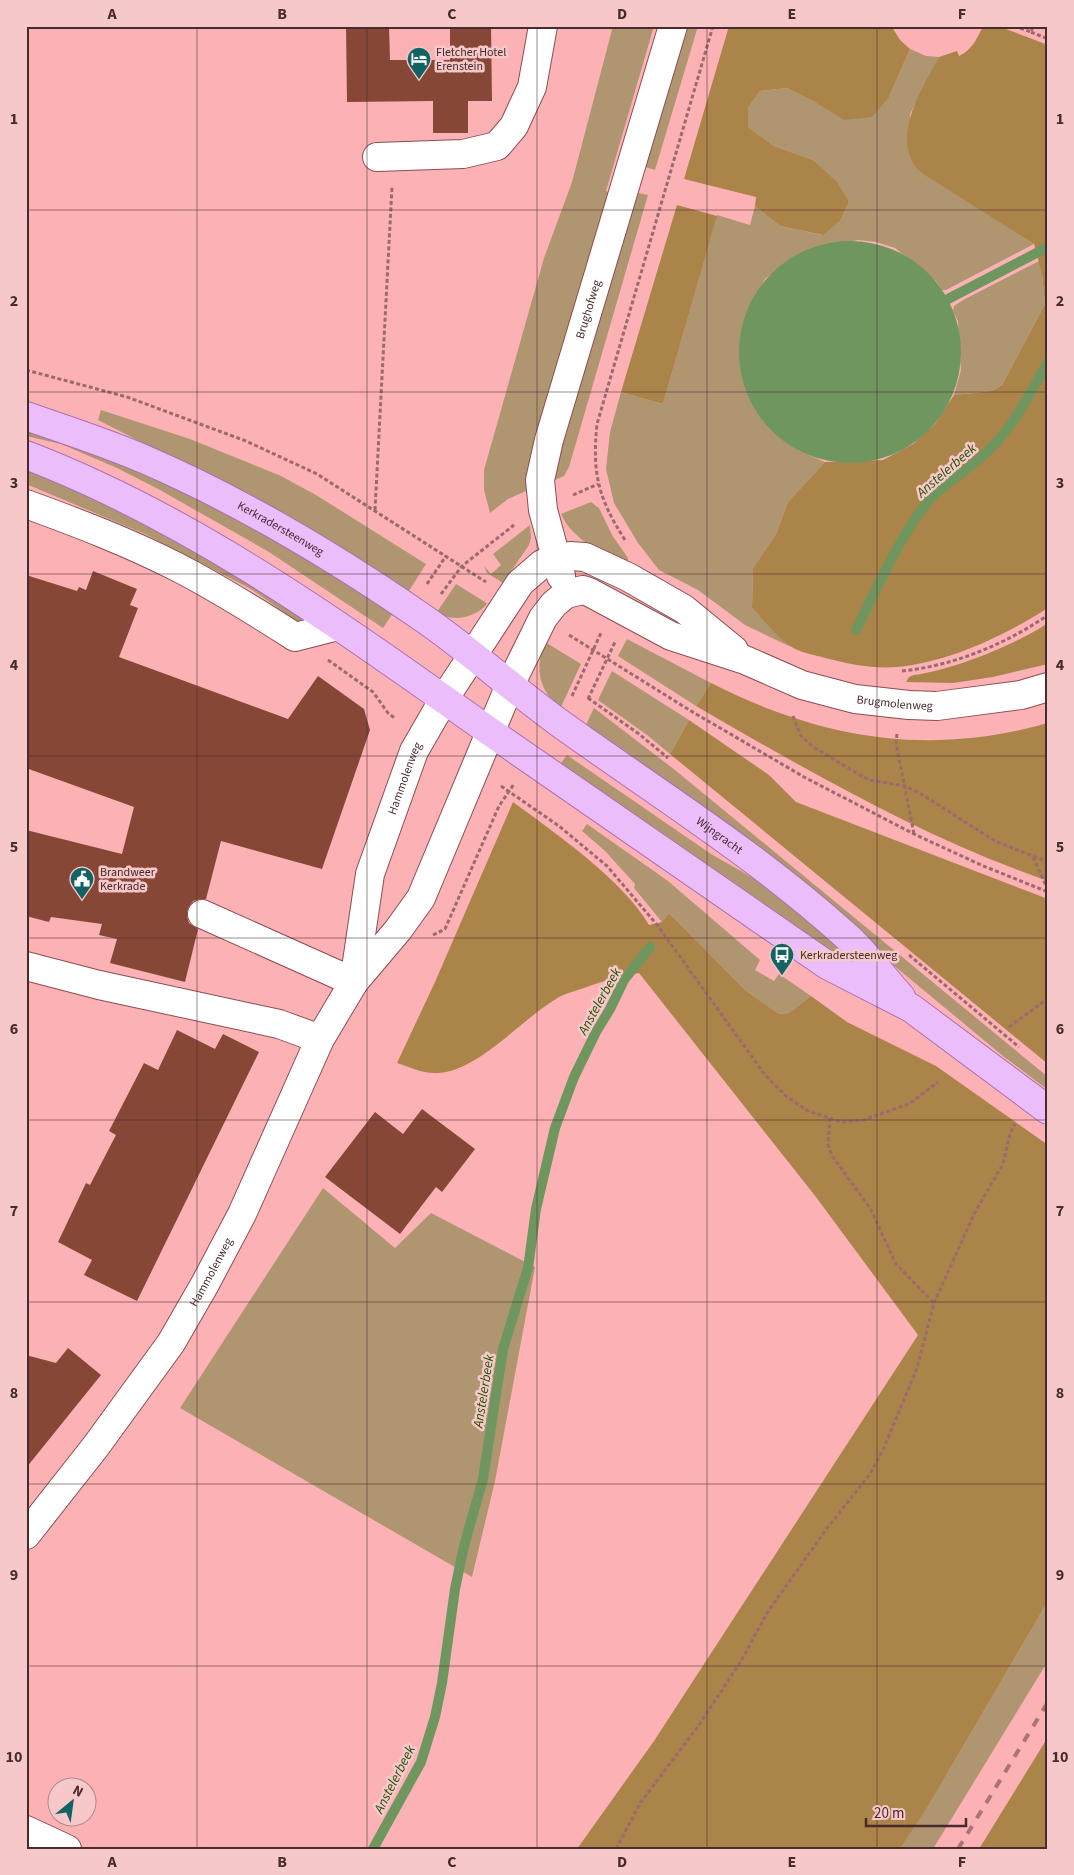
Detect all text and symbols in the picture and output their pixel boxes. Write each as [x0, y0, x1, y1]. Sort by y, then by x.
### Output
text: A [106, 3, 117, 25]
text: B [277, 3, 287, 25]
text: C [447, 3, 457, 25]
text: D [617, 3, 627, 25]
text: E [788, 3, 796, 25]
text: F [958, 3, 966, 25]
place label: Fletcher Hotel Erenstein [436, 44, 506, 75]
hotel icon: Fletcher Hotel Erenstein [406, 46, 432, 80]
text: 1 [10, 108, 18, 130]
text: 1 [1056, 108, 1064, 130]
street label: Brughofweg [572, 278, 606, 341]
text: 2 [10, 290, 18, 312]
text: 2 [1056, 290, 1064, 312]
water label: Anstelerbeek [911, 439, 981, 503]
text: 3 [10, 472, 18, 494]
text: 3 [1056, 472, 1064, 494]
street label: Kerkradersteenweg [234, 497, 327, 560]
text: 4 [10, 654, 19, 676]
text: 4 [1056, 654, 1065, 676]
street label: Brugmolenweg [856, 691, 933, 715]
street label: Hammolenweg [384, 739, 426, 817]
street label: Wijngracht [692, 813, 746, 858]
text: 5 [10, 836, 18, 858]
text: 5 [1056, 836, 1064, 858]
place label: Brandweer Kerkrade [100, 864, 156, 895]
public building icon: Brandweer Kerkrade [69, 866, 95, 900]
bus stop icon: Kerkradersteenweg [769, 942, 795, 976]
place label: Kerkradersteenweg [800, 947, 897, 964]
water label: Anstelerbeek [573, 964, 627, 1039]
text: 6 [10, 1018, 18, 1040]
text: 6 [1056, 1018, 1064, 1040]
text: 7 [10, 1200, 18, 1222]
text: 7 [1056, 1200, 1064, 1222]
street label: Hammolenweg [186, 1235, 237, 1310]
water label: Anstelerbeek [468, 1353, 500, 1430]
text: 8 [10, 1382, 18, 1404]
text: 8 [1056, 1382, 1064, 1404]
text: 9 [10, 1564, 18, 1586]
text: 9 [1056, 1564, 1064, 1586]
water label: Anstelerbeek [369, 1742, 421, 1818]
text: 10 [6, 1746, 22, 1768]
text: 10 [1052, 1746, 1068, 1768]
north arrow [48, 1778, 98, 1828]
text: N [69, 1781, 87, 1803]
scale bar [866, 1795, 966, 1827]
text: 20 m [874, 1803, 904, 1824]
text: A [106, 1851, 117, 1873]
text: B [277, 1851, 287, 1873]
text: C [447, 1851, 457, 1873]
text: D [617, 1851, 627, 1873]
text: E [788, 1851, 796, 1873]
text: F [958, 1851, 966, 1873]

